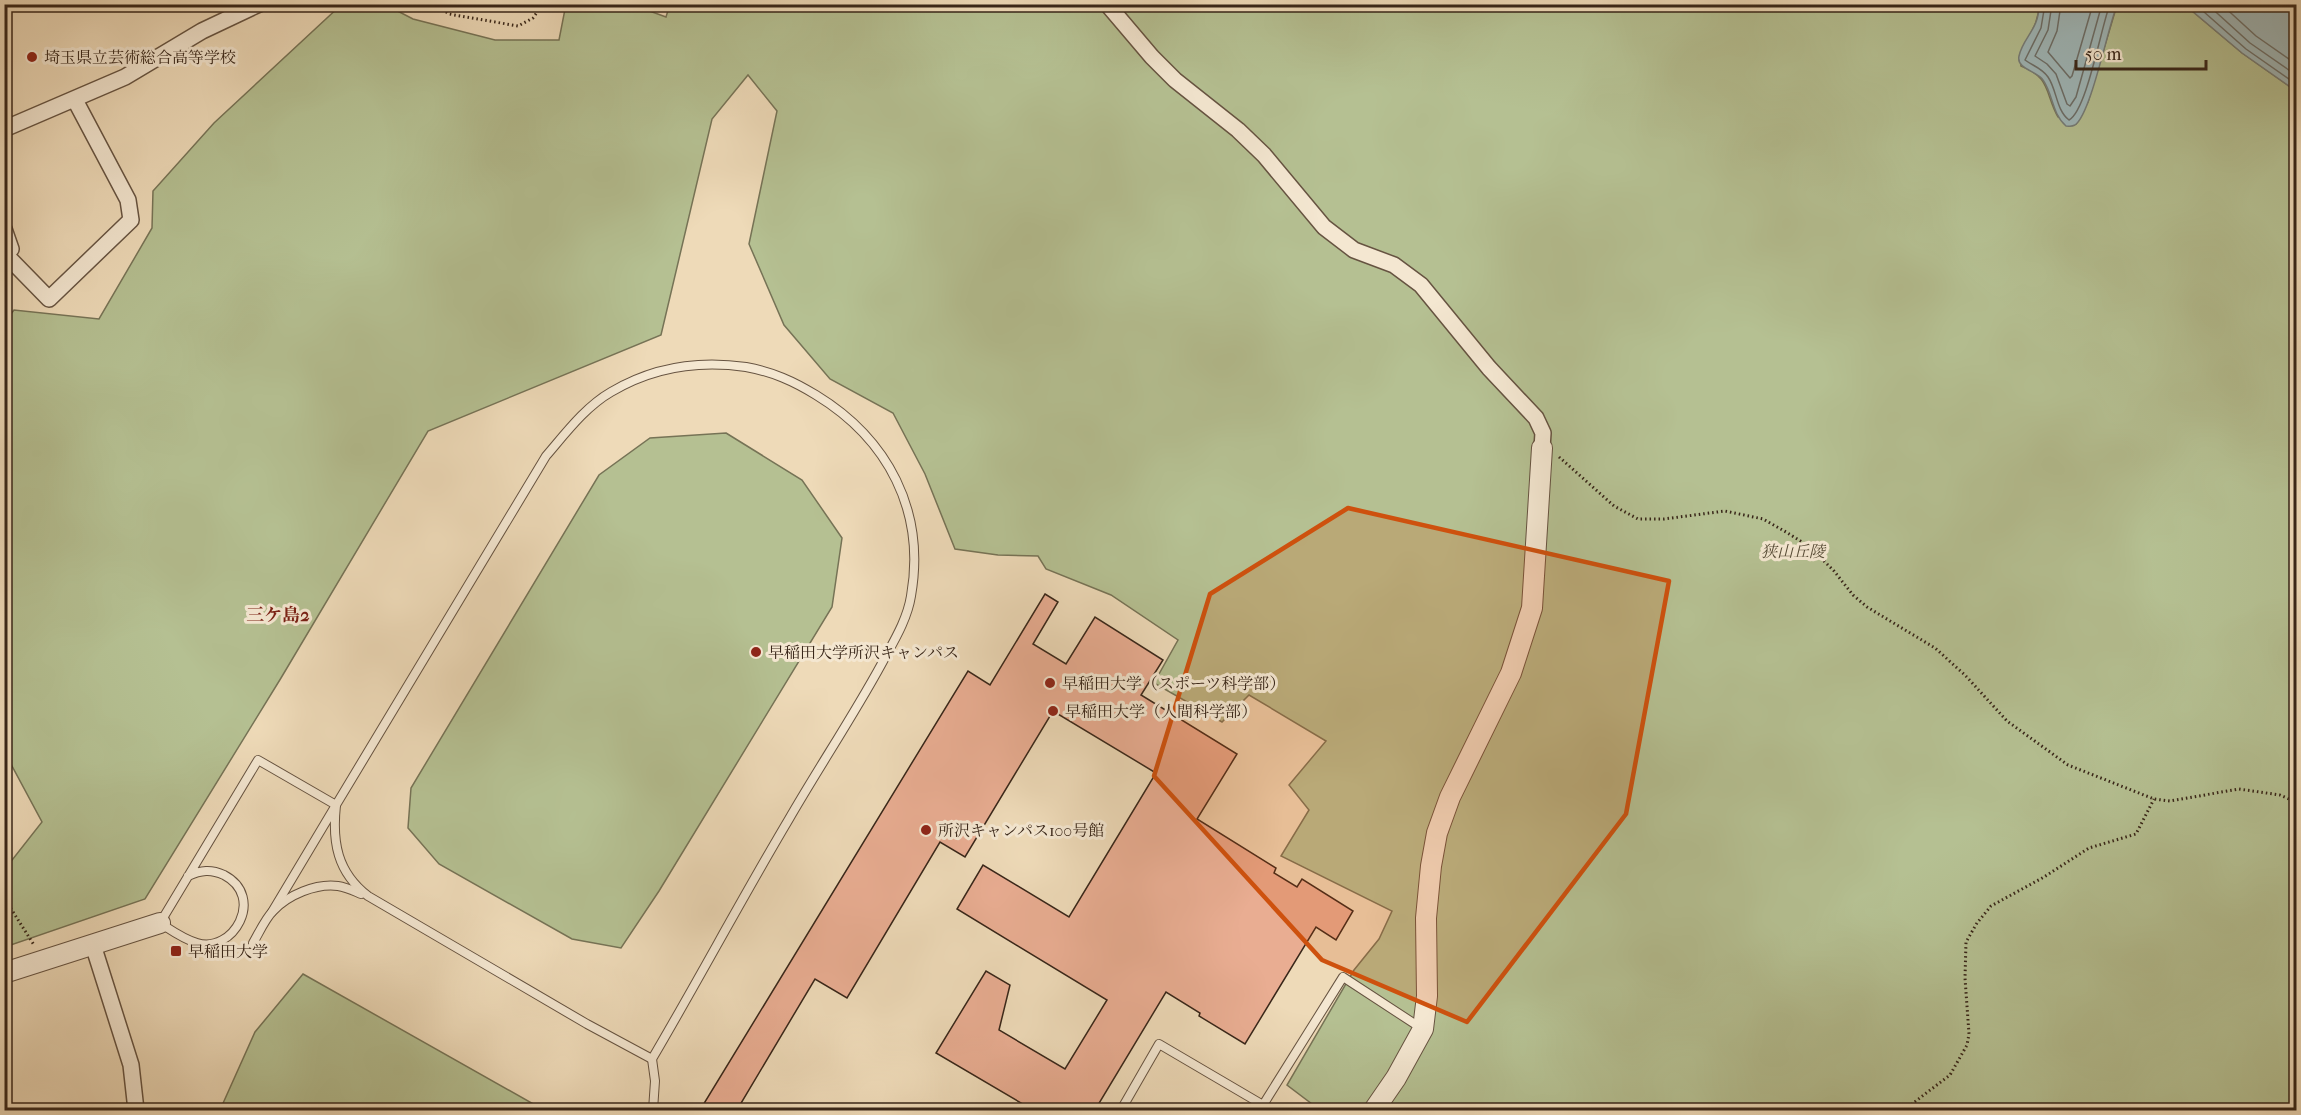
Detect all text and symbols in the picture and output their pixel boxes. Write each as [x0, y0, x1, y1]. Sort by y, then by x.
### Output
scale bar [2076, 33, 2206, 71]
text: 50 m [2085, 44, 2122, 65]
place label: 埼玉県立芸術総合高等学校 [44, 48, 236, 67]
marker: 埼玉県立芸術総合高等学校 [25, 50, 39, 64]
park label: 狭山丘陵 [1761, 542, 1827, 561]
district label: 三ケ島2 [246, 605, 310, 626]
place label: 早稲田大学所沢キャンパス [768, 643, 959, 662]
marker: 早稲田大学所沢キャンパス [749, 645, 763, 659]
place label: 早稲田大学（スポーツ科学部） [1062, 674, 1285, 693]
marker: 早稲田大学（スポーツ科学部） [1043, 676, 1057, 690]
place label: 早稲田大学（人間科学部） [1065, 702, 1257, 721]
marker: 早稲田大学（人間科学部） [1046, 704, 1060, 718]
place label: 所沢キャンパス100号館 [938, 821, 1104, 840]
marker: 所沢キャンパス100号館 [919, 823, 933, 837]
place label: 早稲田大学 [188, 942, 268, 961]
marker: 早稲田大学 [169, 944, 183, 958]

